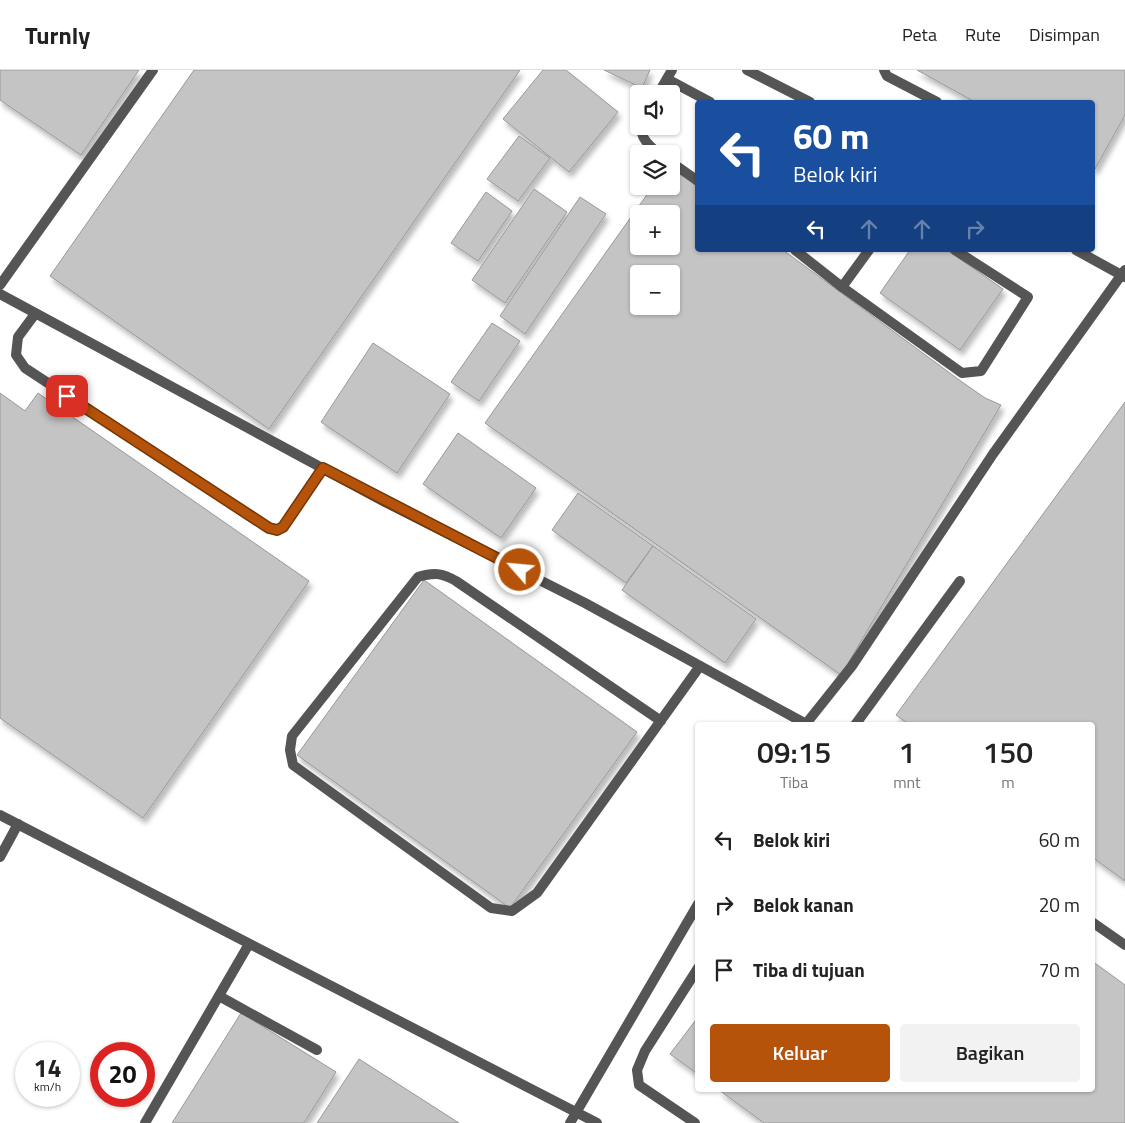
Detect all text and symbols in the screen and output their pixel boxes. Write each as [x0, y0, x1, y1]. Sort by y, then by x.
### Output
text: Turnly [25, 17, 90, 53]
text: Peta [902, 21, 937, 48]
text: Rute [965, 21, 1001, 48]
text: Disimpan [1029, 21, 1100, 48]
map controls [630, 85, 680, 315]
button: sound [630, 85, 680, 135]
text: 60 m [793, 109, 869, 163]
icon: left [710, 120, 775, 185]
button: layers [630, 145, 680, 195]
text: Belok kiri [793, 157, 878, 191]
button: + [630, 205, 680, 255]
icon: left [802, 215, 830, 243]
icon: ahead [855, 215, 883, 243]
icon: ahead [908, 215, 936, 243]
icon: right [961, 215, 989, 243]
button: − [630, 265, 680, 315]
pin [46, 375, 88, 417]
icon: arrive [53, 382, 81, 410]
position arrow [493, 543, 545, 595]
text: 09:15 [757, 729, 831, 775]
text: 1 [899, 729, 915, 775]
text: 150 [983, 729, 1033, 775]
text: Tiba [780, 770, 808, 794]
text: mnt [893, 770, 921, 794]
text: m [1001, 770, 1015, 794]
text: Belok kiri [753, 825, 830, 854]
text: 60 m [1039, 825, 1080, 854]
icon: left [710, 826, 738, 854]
text: Belok kanan [753, 890, 854, 919]
text: 20 m [1039, 890, 1080, 919]
icon: right [710, 891, 738, 919]
text: Tiba di tujuan [753, 955, 865, 984]
text: 70 m [1039, 955, 1080, 984]
icon: arrive [710, 956, 738, 984]
button: Keluar [710, 1024, 890, 1082]
button: Bagikan [900, 1024, 1080, 1082]
speed limit sign: 20 [90, 1042, 155, 1107]
text: 14 [33, 1049, 62, 1087]
text: km/h [34, 1077, 61, 1096]

